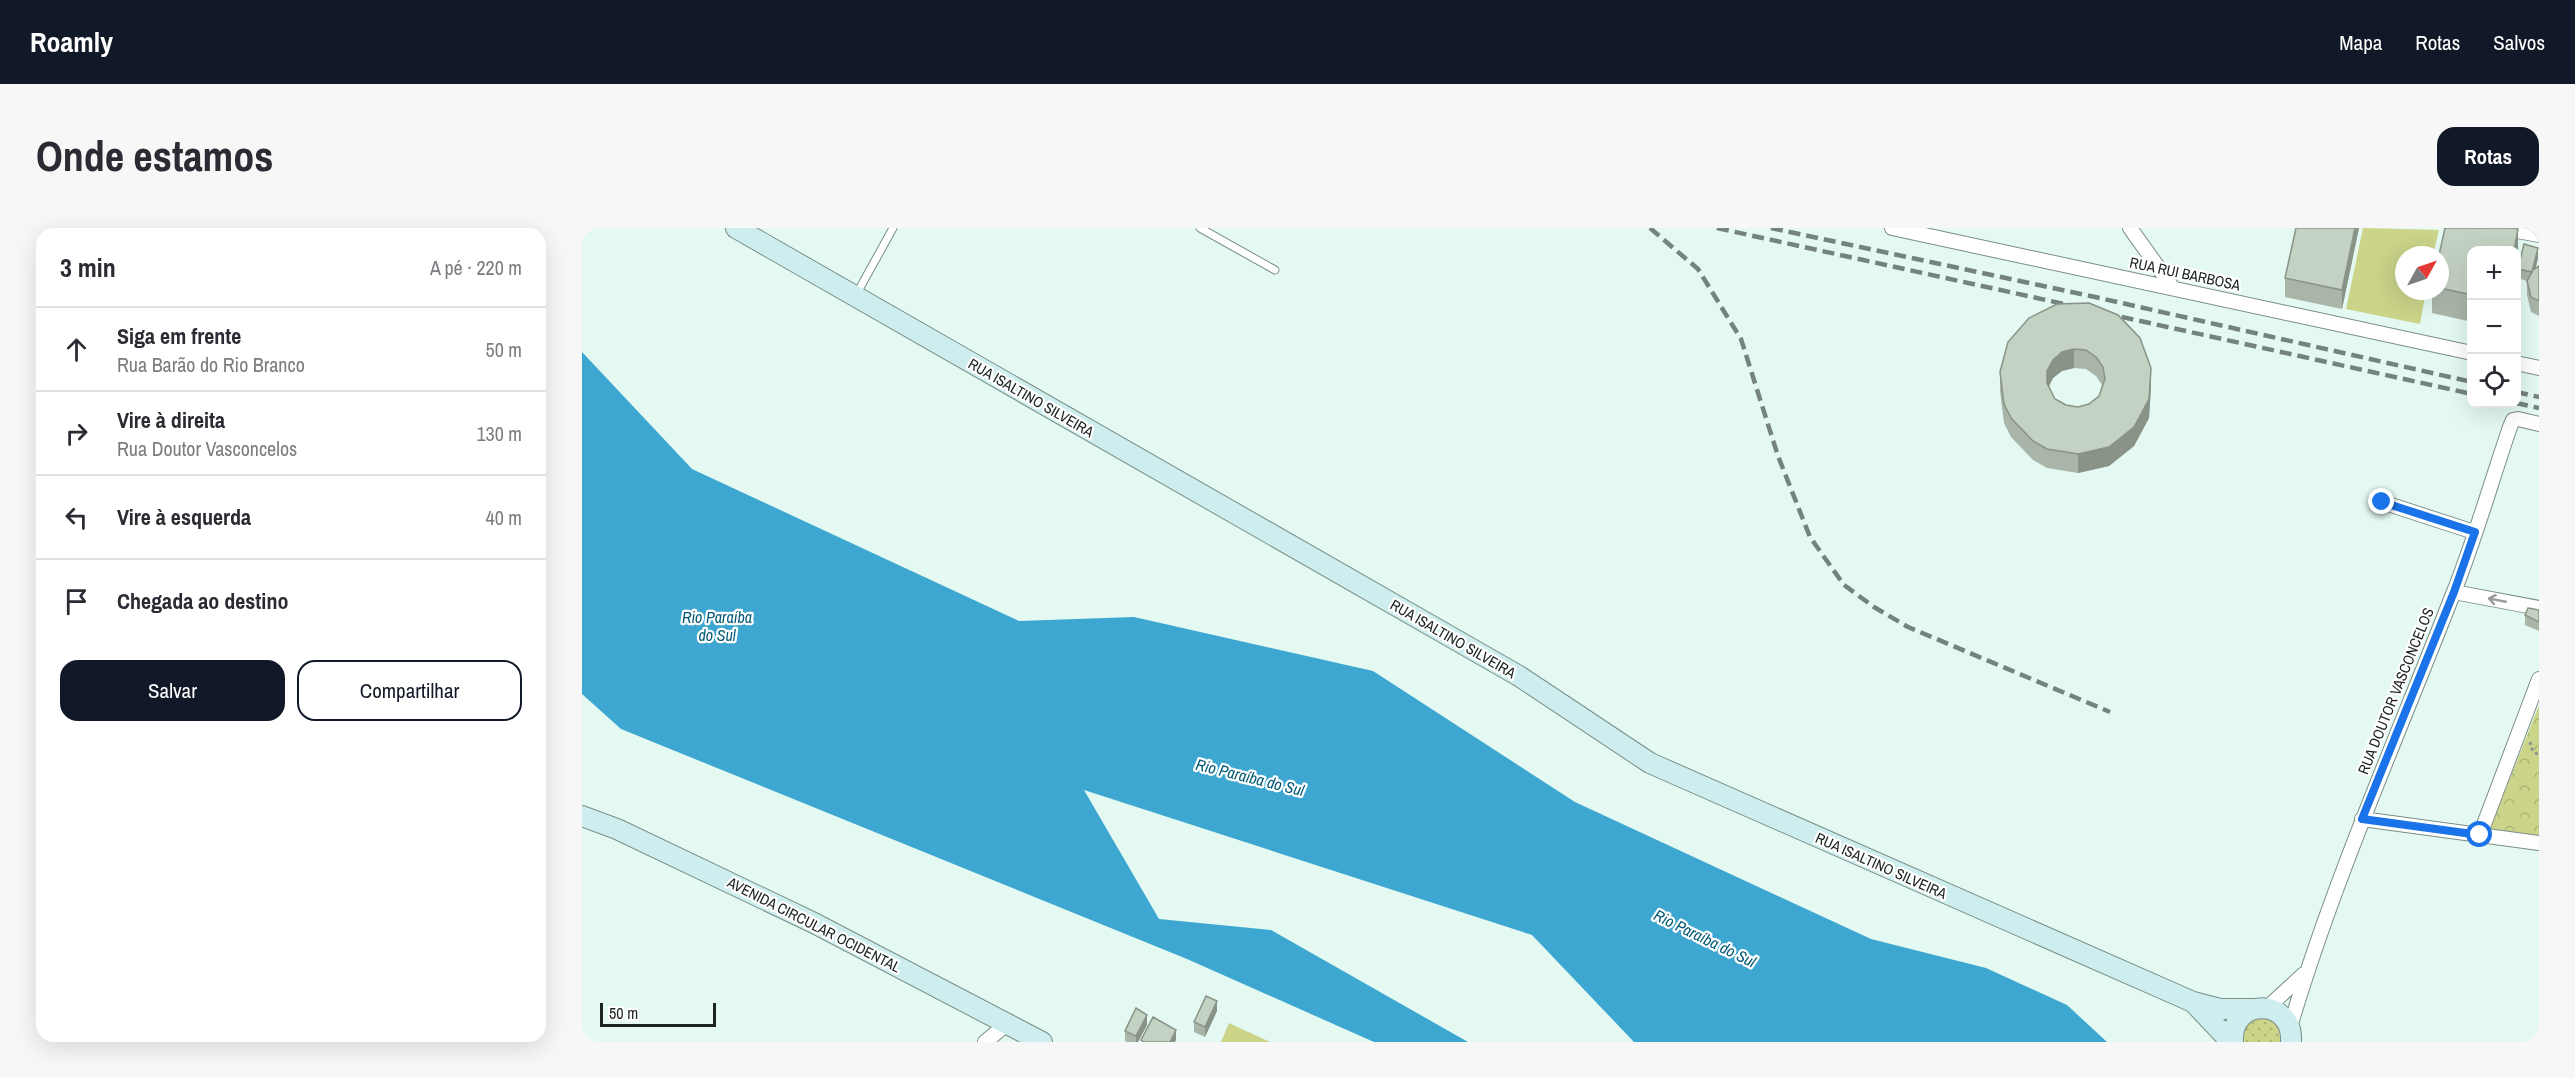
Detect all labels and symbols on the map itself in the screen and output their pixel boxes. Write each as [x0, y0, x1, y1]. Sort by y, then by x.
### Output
north arrow [2395, 246, 2449, 300]
street label: RUA RUI BARBOSA [2128, 252, 2243, 296]
street label: RUA ISALTINO SILVEIRA [965, 353, 1099, 442]
route end [2368, 488, 2394, 514]
street label: RUA ISALTINO SILVEIRA [1387, 594, 1521, 683]
one-way arrow [2487, 594, 2507, 605]
street label: RUA DOUTOR VASCONCELOS [2352, 604, 2439, 777]
water label: Rio Paraíba do Sul [682, 606, 752, 646]
water label: Rio Paraíba do Sul [1194, 753, 1307, 801]
route start [2466, 821, 2492, 847]
street label: RUA ISALTINO SILVEIRA [1812, 827, 1951, 904]
street label: AVENIDA CIRCULAR OCIDENTAL [723, 871, 905, 977]
water label: Rio Paraíba do Sul [1650, 904, 1761, 973]
scale bar [600, 1000, 716, 1028]

